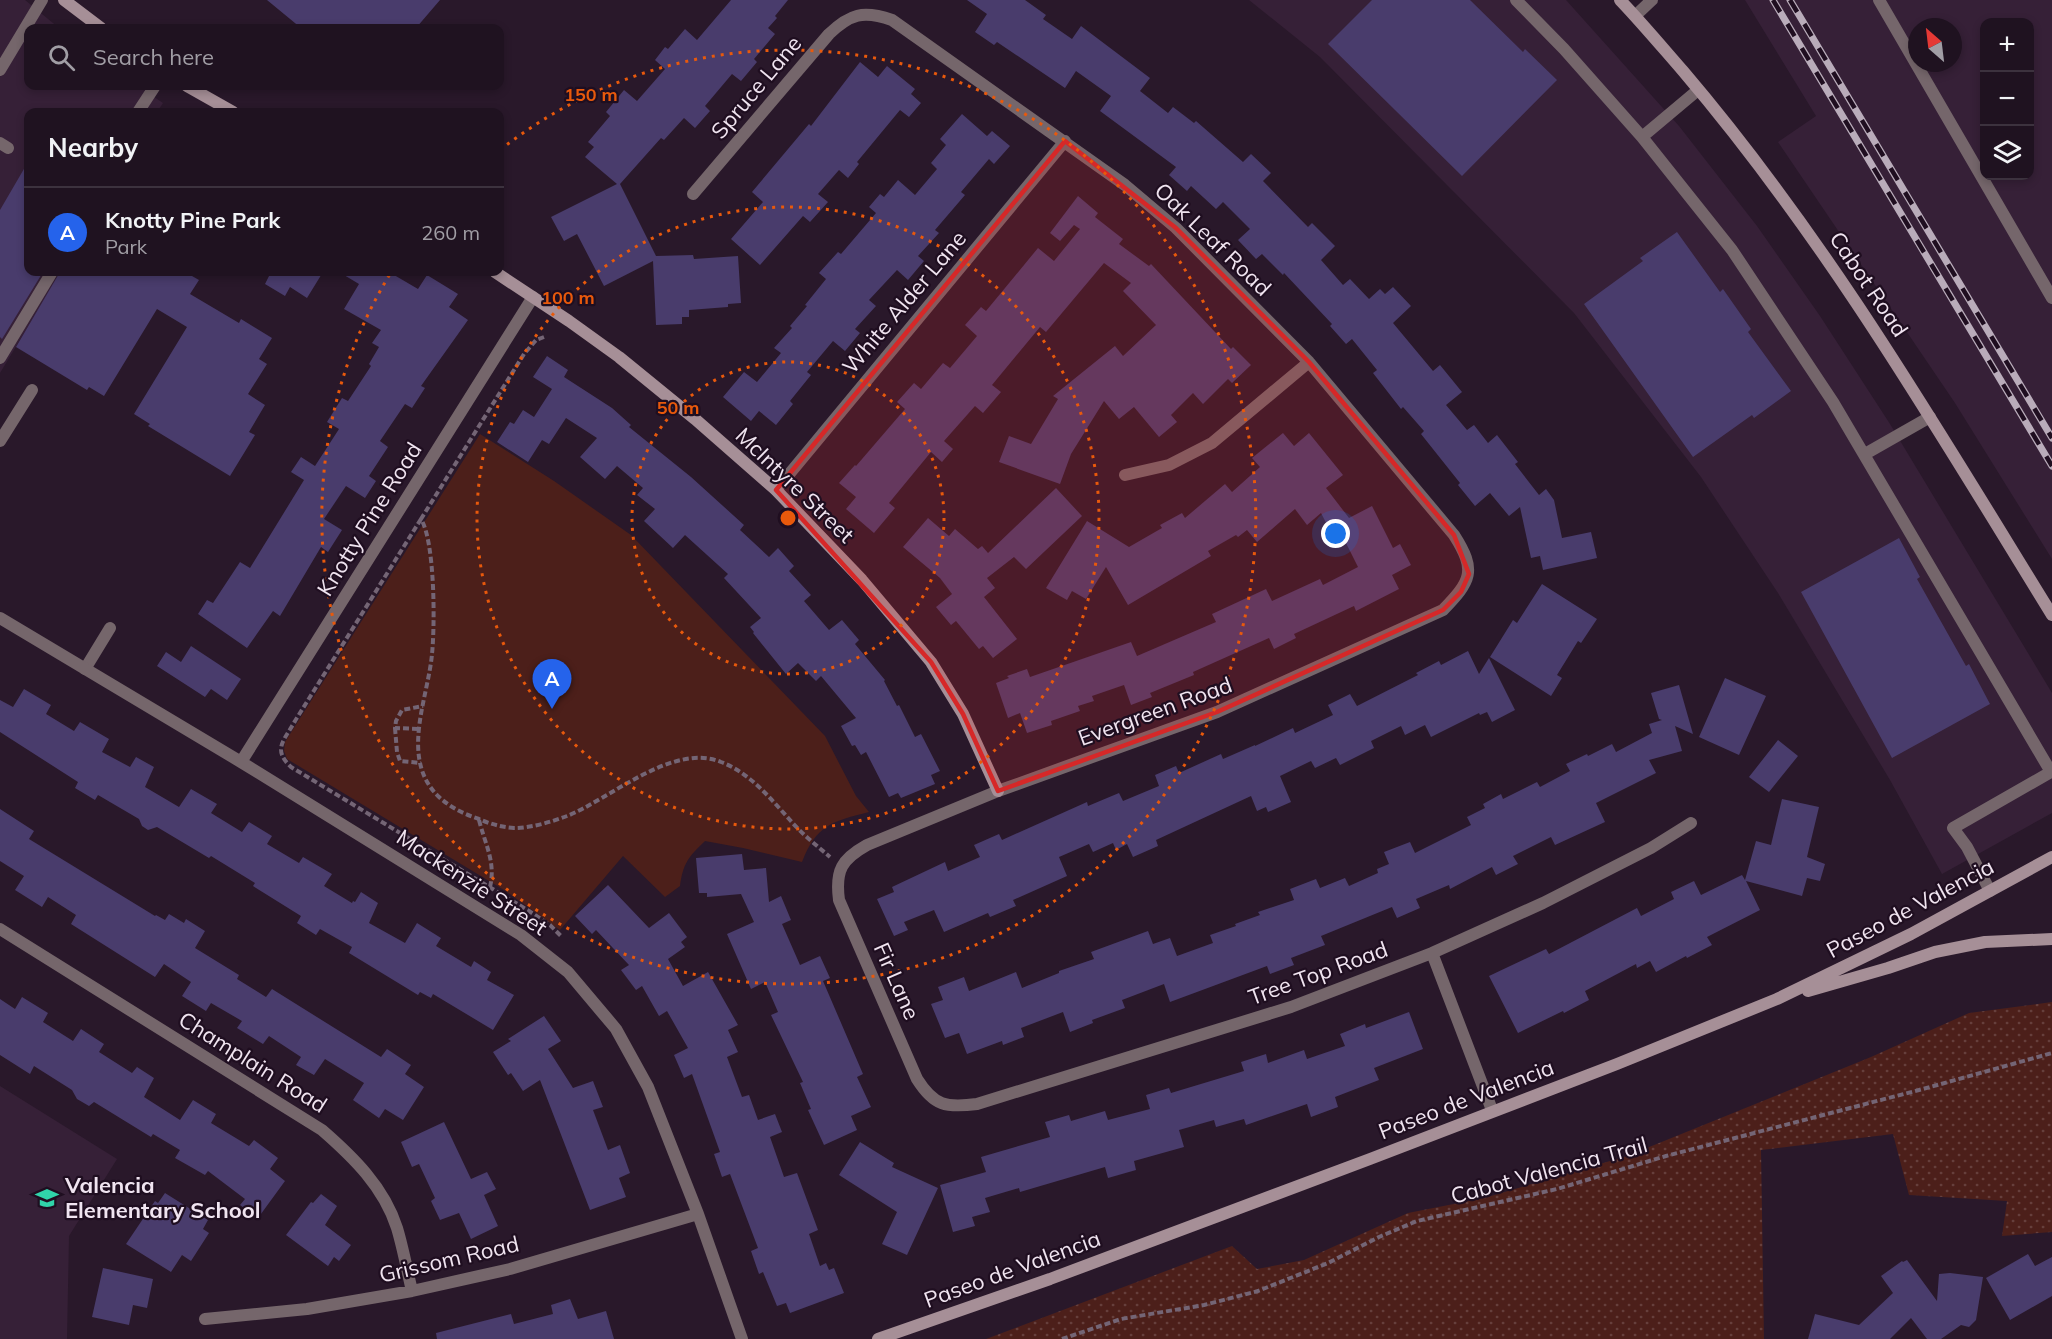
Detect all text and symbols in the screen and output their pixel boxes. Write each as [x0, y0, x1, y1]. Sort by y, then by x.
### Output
north arrow [1908, 18, 1962, 72]
map controls [1980, 18, 2034, 180]
button: + [1980, 18, 2034, 72]
search box [24, 24, 504, 90]
street label: Spruce Lane [705, 30, 807, 144]
icon: search [45, 41, 78, 74]
text: Search here [93, 43, 214, 71]
button: − [1980, 72, 2034, 126]
text: 150 m [564, 83, 618, 106]
button: layers [1980, 126, 2034, 180]
text: Nearby [48, 131, 138, 164]
street label: Oak Leaf Road [1149, 176, 1277, 302]
text: Knotty Pine Park [105, 206, 280, 234]
text: A [60, 220, 75, 245]
text: 260 m [421, 220, 480, 245]
street label: White Alder Lane [836, 225, 972, 379]
street label: Cabot Road [1824, 226, 1914, 342]
text: Park [105, 234, 147, 259]
text: 100 m [541, 286, 595, 309]
text: 50 m [657, 396, 699, 419]
street label: McIntyre Street [730, 421, 860, 549]
street label: Knotty Pine Road [310, 437, 428, 601]
centre of rings [778, 508, 798, 528]
your location [1321, 519, 1350, 548]
pin: A [532, 660, 572, 709]
street label: Evergreen Road [1074, 670, 1236, 752]
street label: Mackenzie Street [391, 823, 553, 941]
street label: Paseo de Valencia [1821, 852, 1999, 964]
street label: Tree Top Road [1245, 935, 1391, 1011]
street label: Fir Lane [868, 938, 926, 1024]
street label: Champlain Road [174, 1005, 332, 1119]
street label: Paseo de Valencia [1374, 1053, 1558, 1145]
street label: Cabot Valencia Trail [1448, 1130, 1650, 1210]
place label: Valencia Elementary School [64, 1171, 261, 1224]
school or university icon: Valencia Elementary School [34, 1185, 60, 1211]
street label: Paseo de Valencia [920, 1224, 1104, 1314]
street label: Grissom Road [376, 1229, 522, 1289]

